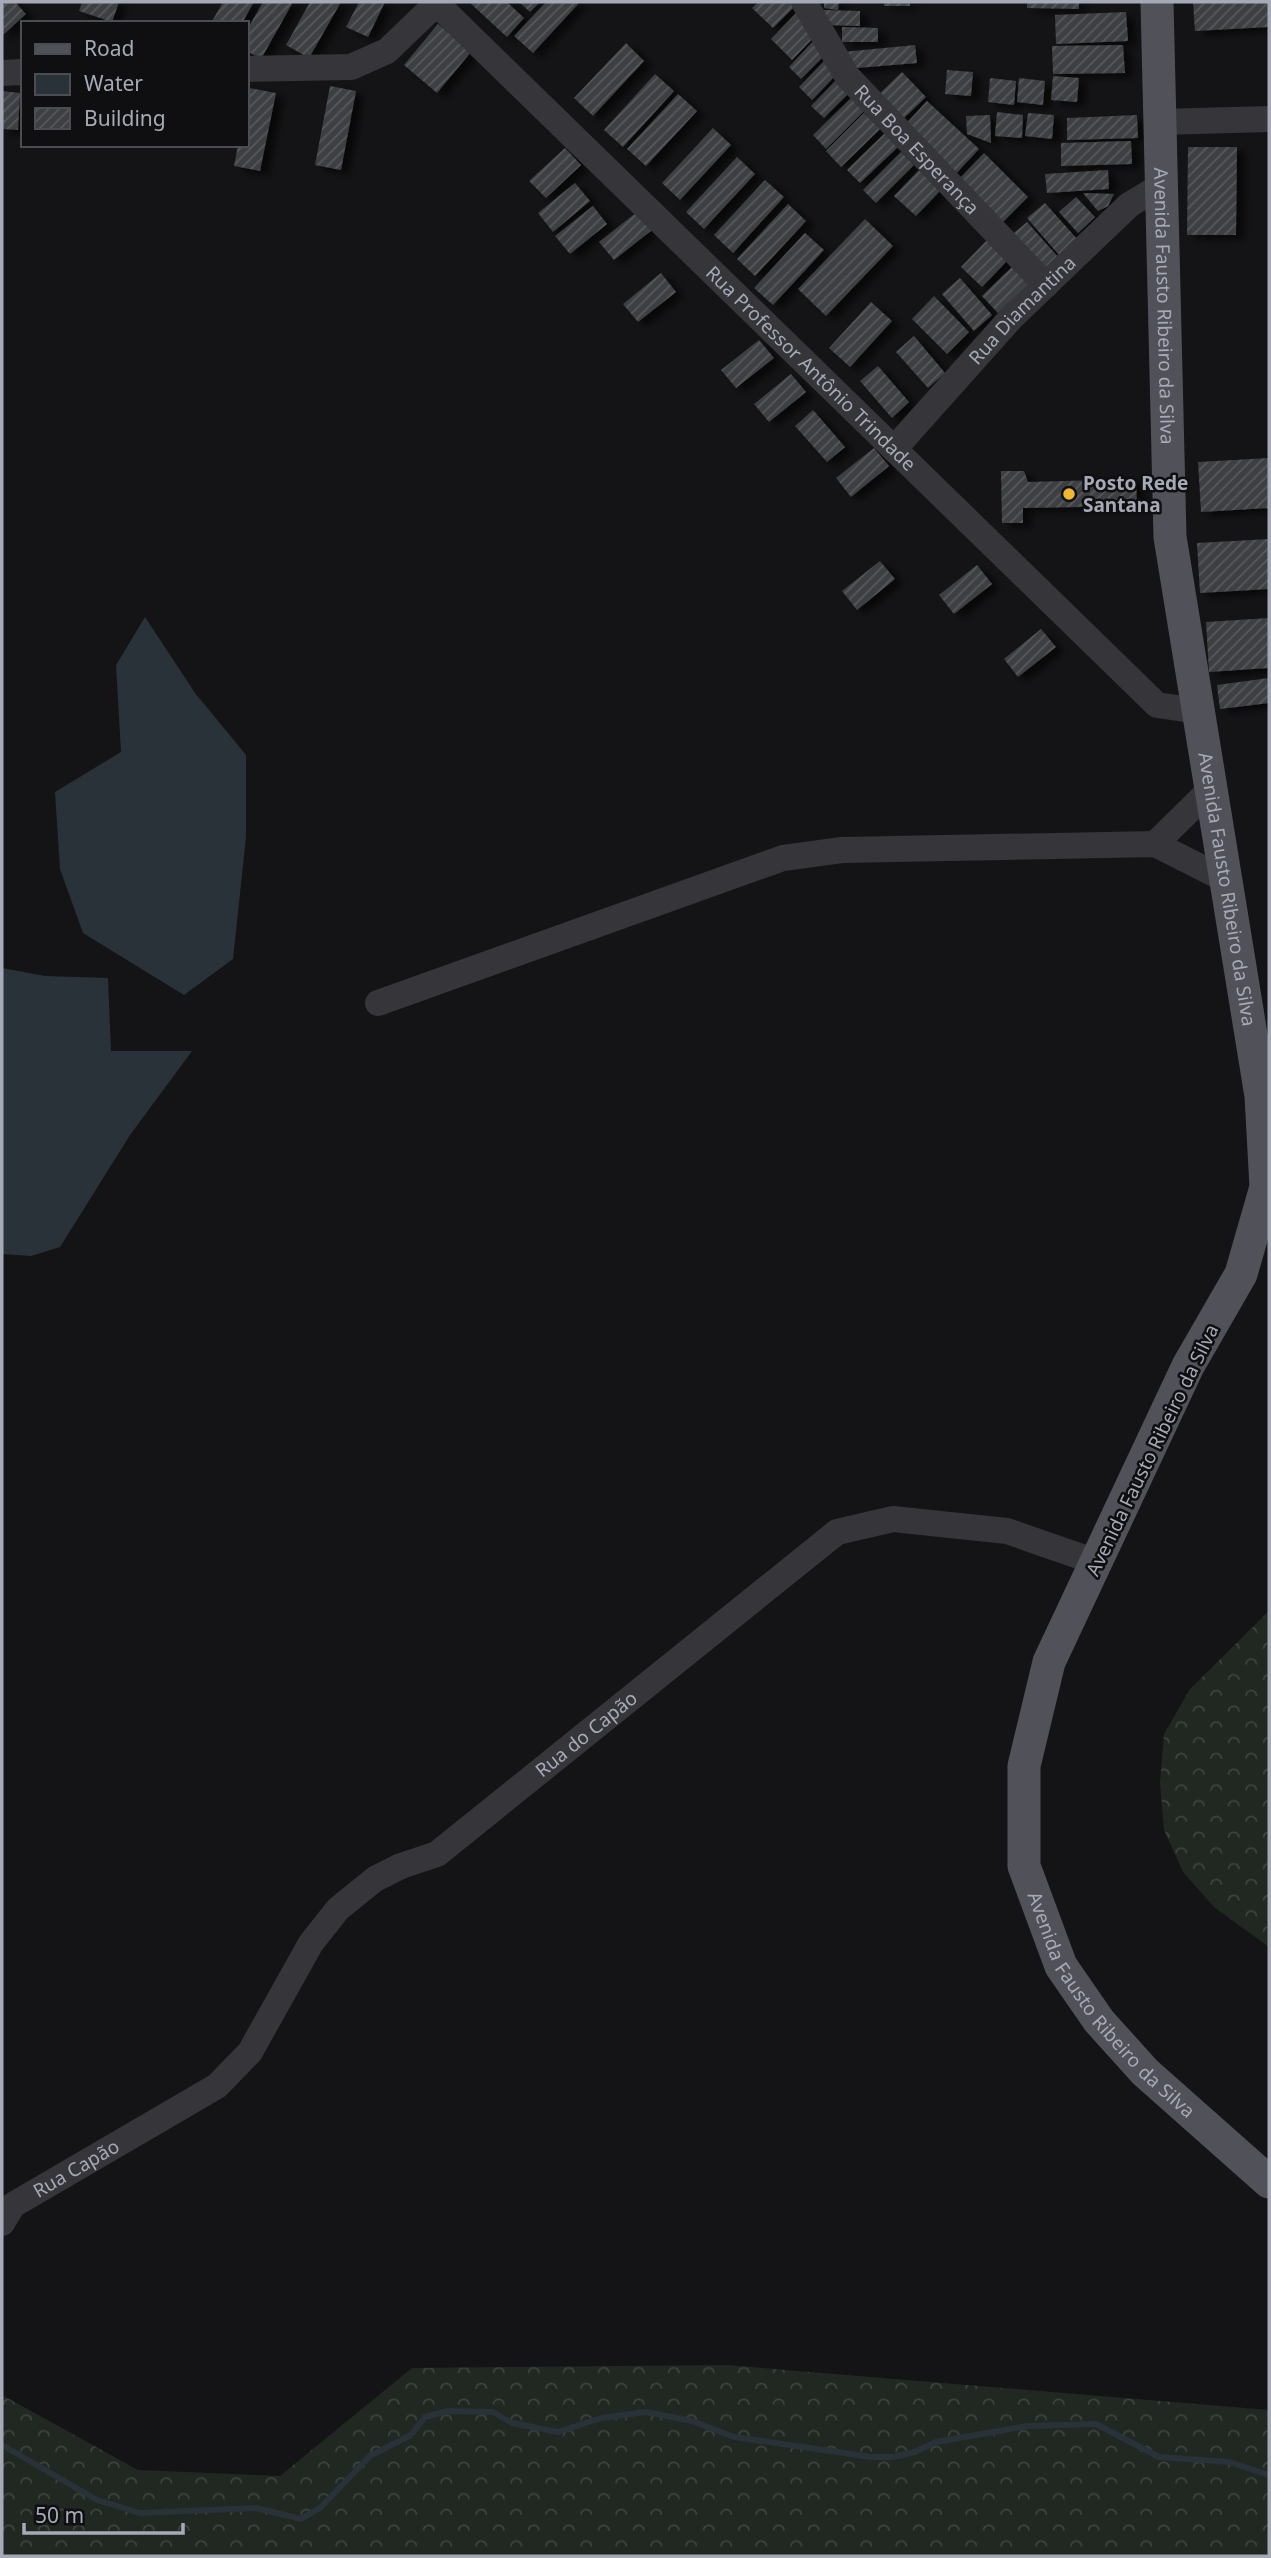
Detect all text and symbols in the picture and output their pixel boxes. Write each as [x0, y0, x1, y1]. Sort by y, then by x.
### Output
legend [21, 21, 248, 147]
text: Road [84, 34, 134, 62]
text: Water [84, 69, 143, 97]
street label: Rua Boa Esperança [849, 79, 985, 220]
text: Building [84, 104, 166, 132]
street label: Avenida Fausto Ribeiro da Silva [1148, 167, 1181, 445]
street label: Rua Diamantina [963, 250, 1081, 370]
street label: Rua Professor Antônio Trindade [700, 260, 922, 477]
place label: Posto Rede Santana [1083, 470, 1188, 518]
marker: Posto Rede Santana [1061, 486, 1077, 502]
street label: Avenida Fausto Ribeiro da Silva [1192, 750, 1262, 1028]
street label: Avenida Fausto Ribeiro da Silva [1080, 1320, 1224, 1580]
street label: Rua do Capão [530, 1685, 642, 1783]
street label: Avenida Fausto Ribeiro da Silva [1022, 1888, 1201, 2124]
street label: Rua Capão [28, 2133, 124, 2204]
scale bar [24, 2492, 184, 2536]
text: 50 m [35, 2501, 84, 2529]

